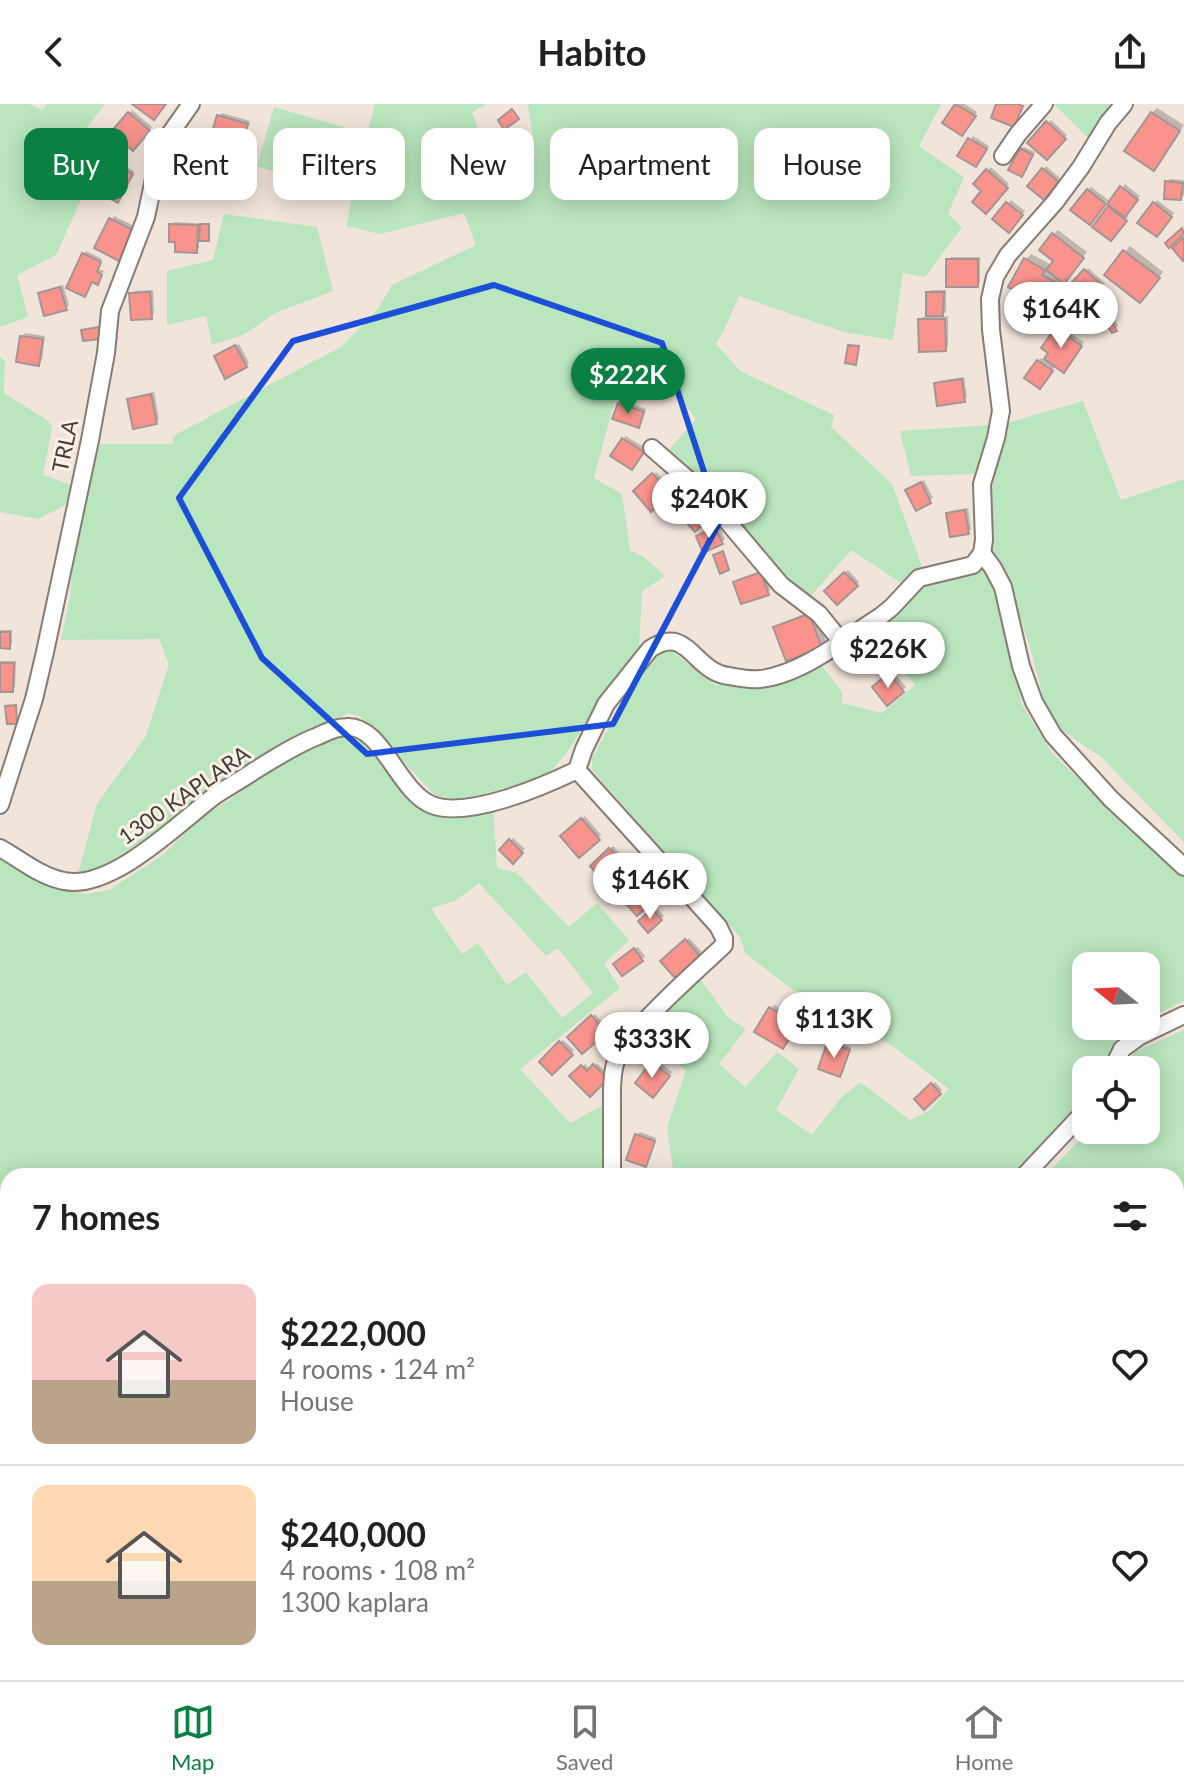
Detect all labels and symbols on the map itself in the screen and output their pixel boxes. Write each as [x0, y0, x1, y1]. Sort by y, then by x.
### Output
pin: $164K [1005, 282, 1117, 350]
pin: $222K [572, 348, 684, 416]
street label: TRLA [46, 417, 83, 475]
pin: $240K [653, 472, 765, 540]
pin: $226K [832, 622, 944, 690]
street label: 1300 KAPLARA [113, 739, 255, 850]
pin: $146K [594, 853, 706, 921]
north arrow [1072, 952, 1160, 1040]
pin: $113K [778, 992, 890, 1060]
pin: $333K [596, 1012, 708, 1080]

